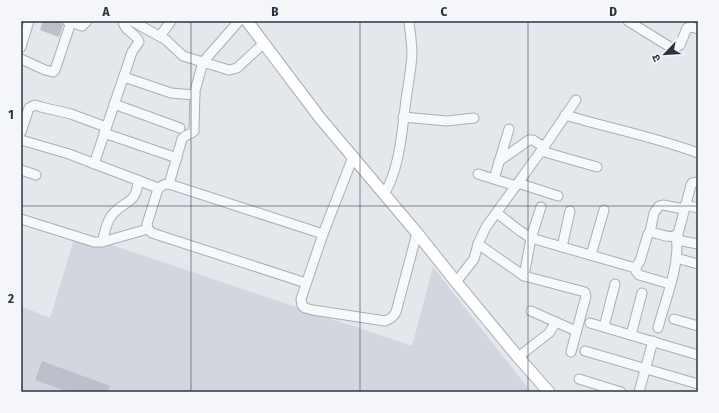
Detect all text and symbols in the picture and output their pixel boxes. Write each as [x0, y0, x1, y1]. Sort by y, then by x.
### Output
text: A [101, 4, 110, 19]
text: B [271, 4, 279, 19]
text: C [441, 4, 448, 19]
text: D [609, 4, 617, 19]
north arrow [645, 34, 685, 74]
text: उ [649, 52, 664, 64]
text: 1 [8, 107, 14, 122]
text: 2 [7, 291, 14, 306]

